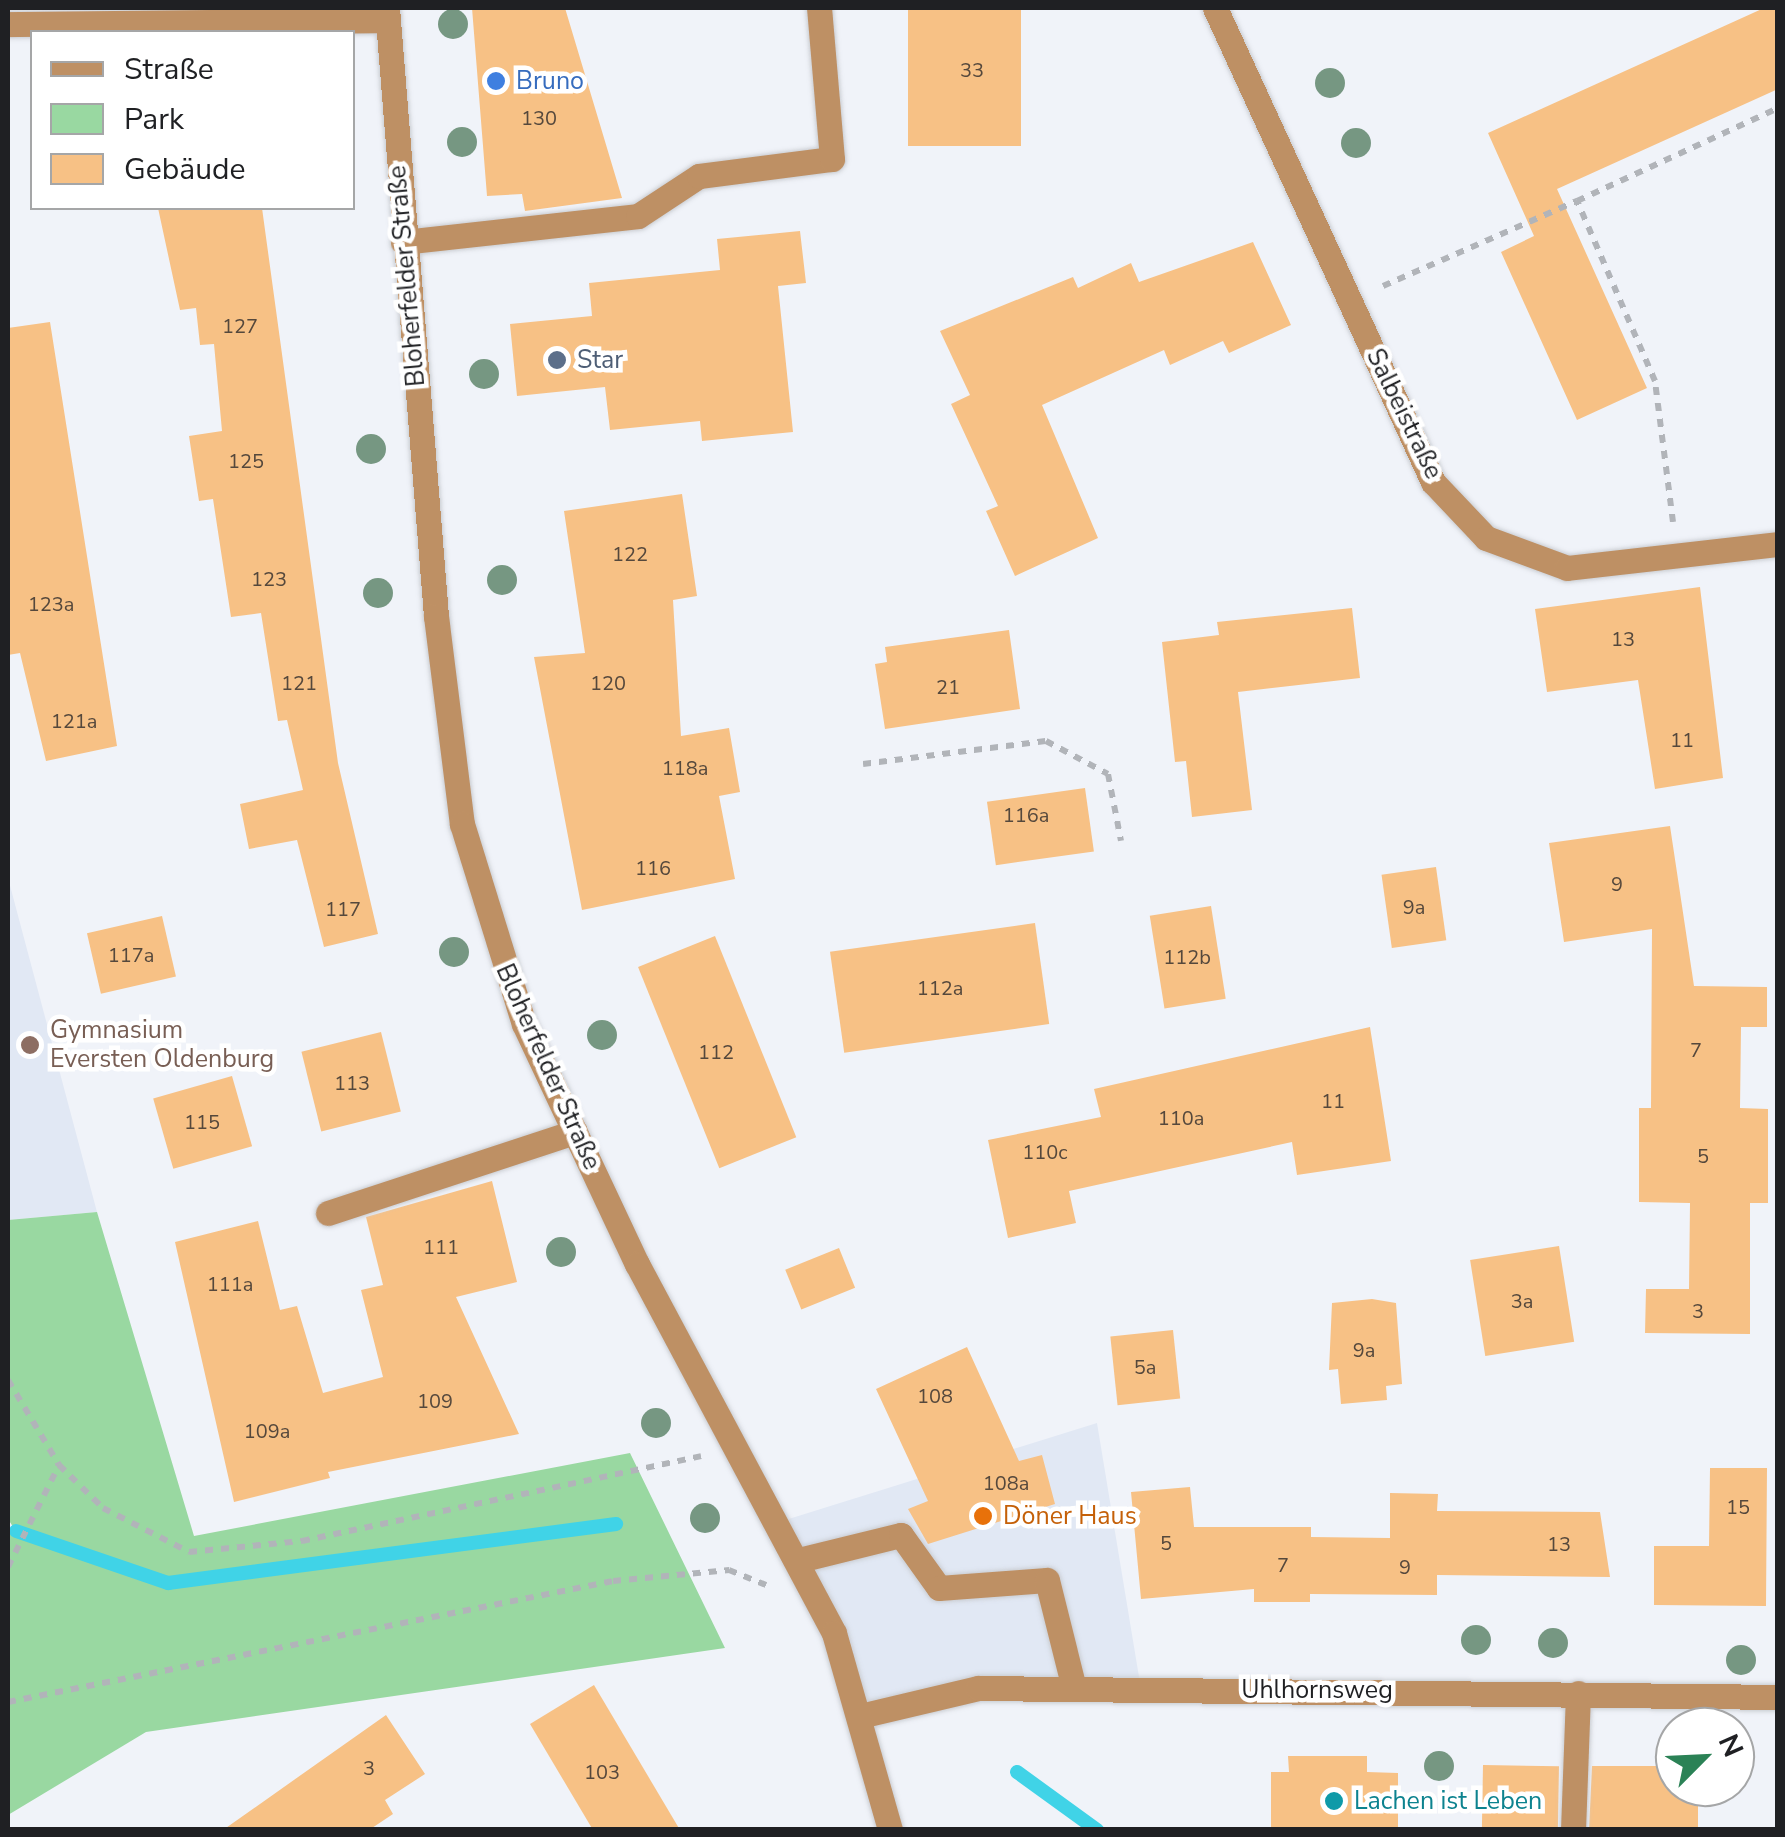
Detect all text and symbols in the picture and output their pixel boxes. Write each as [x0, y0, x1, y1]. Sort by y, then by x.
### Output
legend [30, 30, 355, 210]
text: Straße [124, 49, 214, 90]
house number: 33 [960, 58, 984, 82]
place label: Bruno [516, 66, 584, 96]
marker: Bruno [485, 70, 507, 92]
text: Park [124, 99, 184, 140]
house number: 130 [521, 106, 557, 130]
text: Gebäude [124, 149, 245, 190]
street label: Bloherfelder Straße [382, 164, 432, 388]
house number: 127 [222, 314, 258, 338]
street label: Salbeistraße [1360, 344, 1448, 484]
place label: Star [577, 345, 623, 375]
marker: Star [546, 349, 568, 371]
house number: 125 [228, 449, 264, 473]
house number: 122 [612, 542, 648, 566]
house number: 123 [251, 567, 287, 591]
house number: 123a [28, 592, 74, 616]
house number: 13 [1611, 627, 1635, 651]
house number: 121 [281, 671, 317, 695]
house number: 120 [590, 671, 626, 695]
house number: 21 [936, 675, 960, 699]
house number: 121a [51, 709, 97, 733]
house number: 11 [1670, 728, 1694, 752]
house number: 118a [662, 756, 708, 780]
house number: 116a [1003, 803, 1049, 827]
house number: 116 [635, 856, 671, 880]
house number: 9 [1611, 872, 1623, 896]
house number: 9a [1403, 895, 1425, 919]
house number: 117 [325, 897, 361, 921]
house number: 117a [108, 943, 154, 967]
house number: 112b [1163, 945, 1211, 969]
street label: Bloherfelder Straße [489, 960, 607, 1174]
house number: 112a [917, 976, 963, 1000]
place label: Gymnasium Eversten Oldenburg [50, 1016, 274, 1075]
marker: Gymnasium Eversten Oldenburg [19, 1034, 41, 1056]
house number: 7 [1690, 1038, 1702, 1062]
house number: 112 [698, 1040, 734, 1064]
house number: 113 [334, 1071, 370, 1095]
house number: 11 [1321, 1089, 1345, 1113]
house number: 110a [1158, 1106, 1204, 1130]
house number: 115 [184, 1110, 220, 1134]
house number: 110c [1022, 1140, 1068, 1164]
house number: 5 [1697, 1144, 1709, 1168]
house number: 111 [423, 1235, 459, 1259]
house number: 111a [207, 1272, 253, 1296]
house number: 3a [1511, 1289, 1533, 1313]
house number: 3 [1692, 1299, 1704, 1323]
house number: 9a [1353, 1338, 1375, 1362]
house number: 5a [1134, 1355, 1156, 1379]
house number: 108 [917, 1384, 953, 1408]
house number: 109 [417, 1389, 453, 1413]
house number: 109a [244, 1419, 290, 1443]
house number: 108a [983, 1471, 1029, 1495]
house number: 15 [1726, 1495, 1750, 1519]
place label: Döner Haus [1003, 1501, 1137, 1531]
marker: Döner Haus [972, 1505, 994, 1527]
house number: 5 [1160, 1531, 1172, 1555]
house number: 13 [1547, 1532, 1571, 1556]
house number: 7 [1277, 1553, 1289, 1577]
house number: 9 [1399, 1555, 1411, 1579]
street label: Uhlhornsweg [1241, 1675, 1393, 1705]
north arrow [1655, 1707, 1755, 1807]
text: N [1709, 1728, 1752, 1763]
house number: 3 [363, 1756, 375, 1780]
house number: 103 [584, 1760, 620, 1784]
place label: Lachen ist Leben [1354, 1786, 1542, 1816]
marker: Lachen ist Leben [1323, 1790, 1345, 1812]

